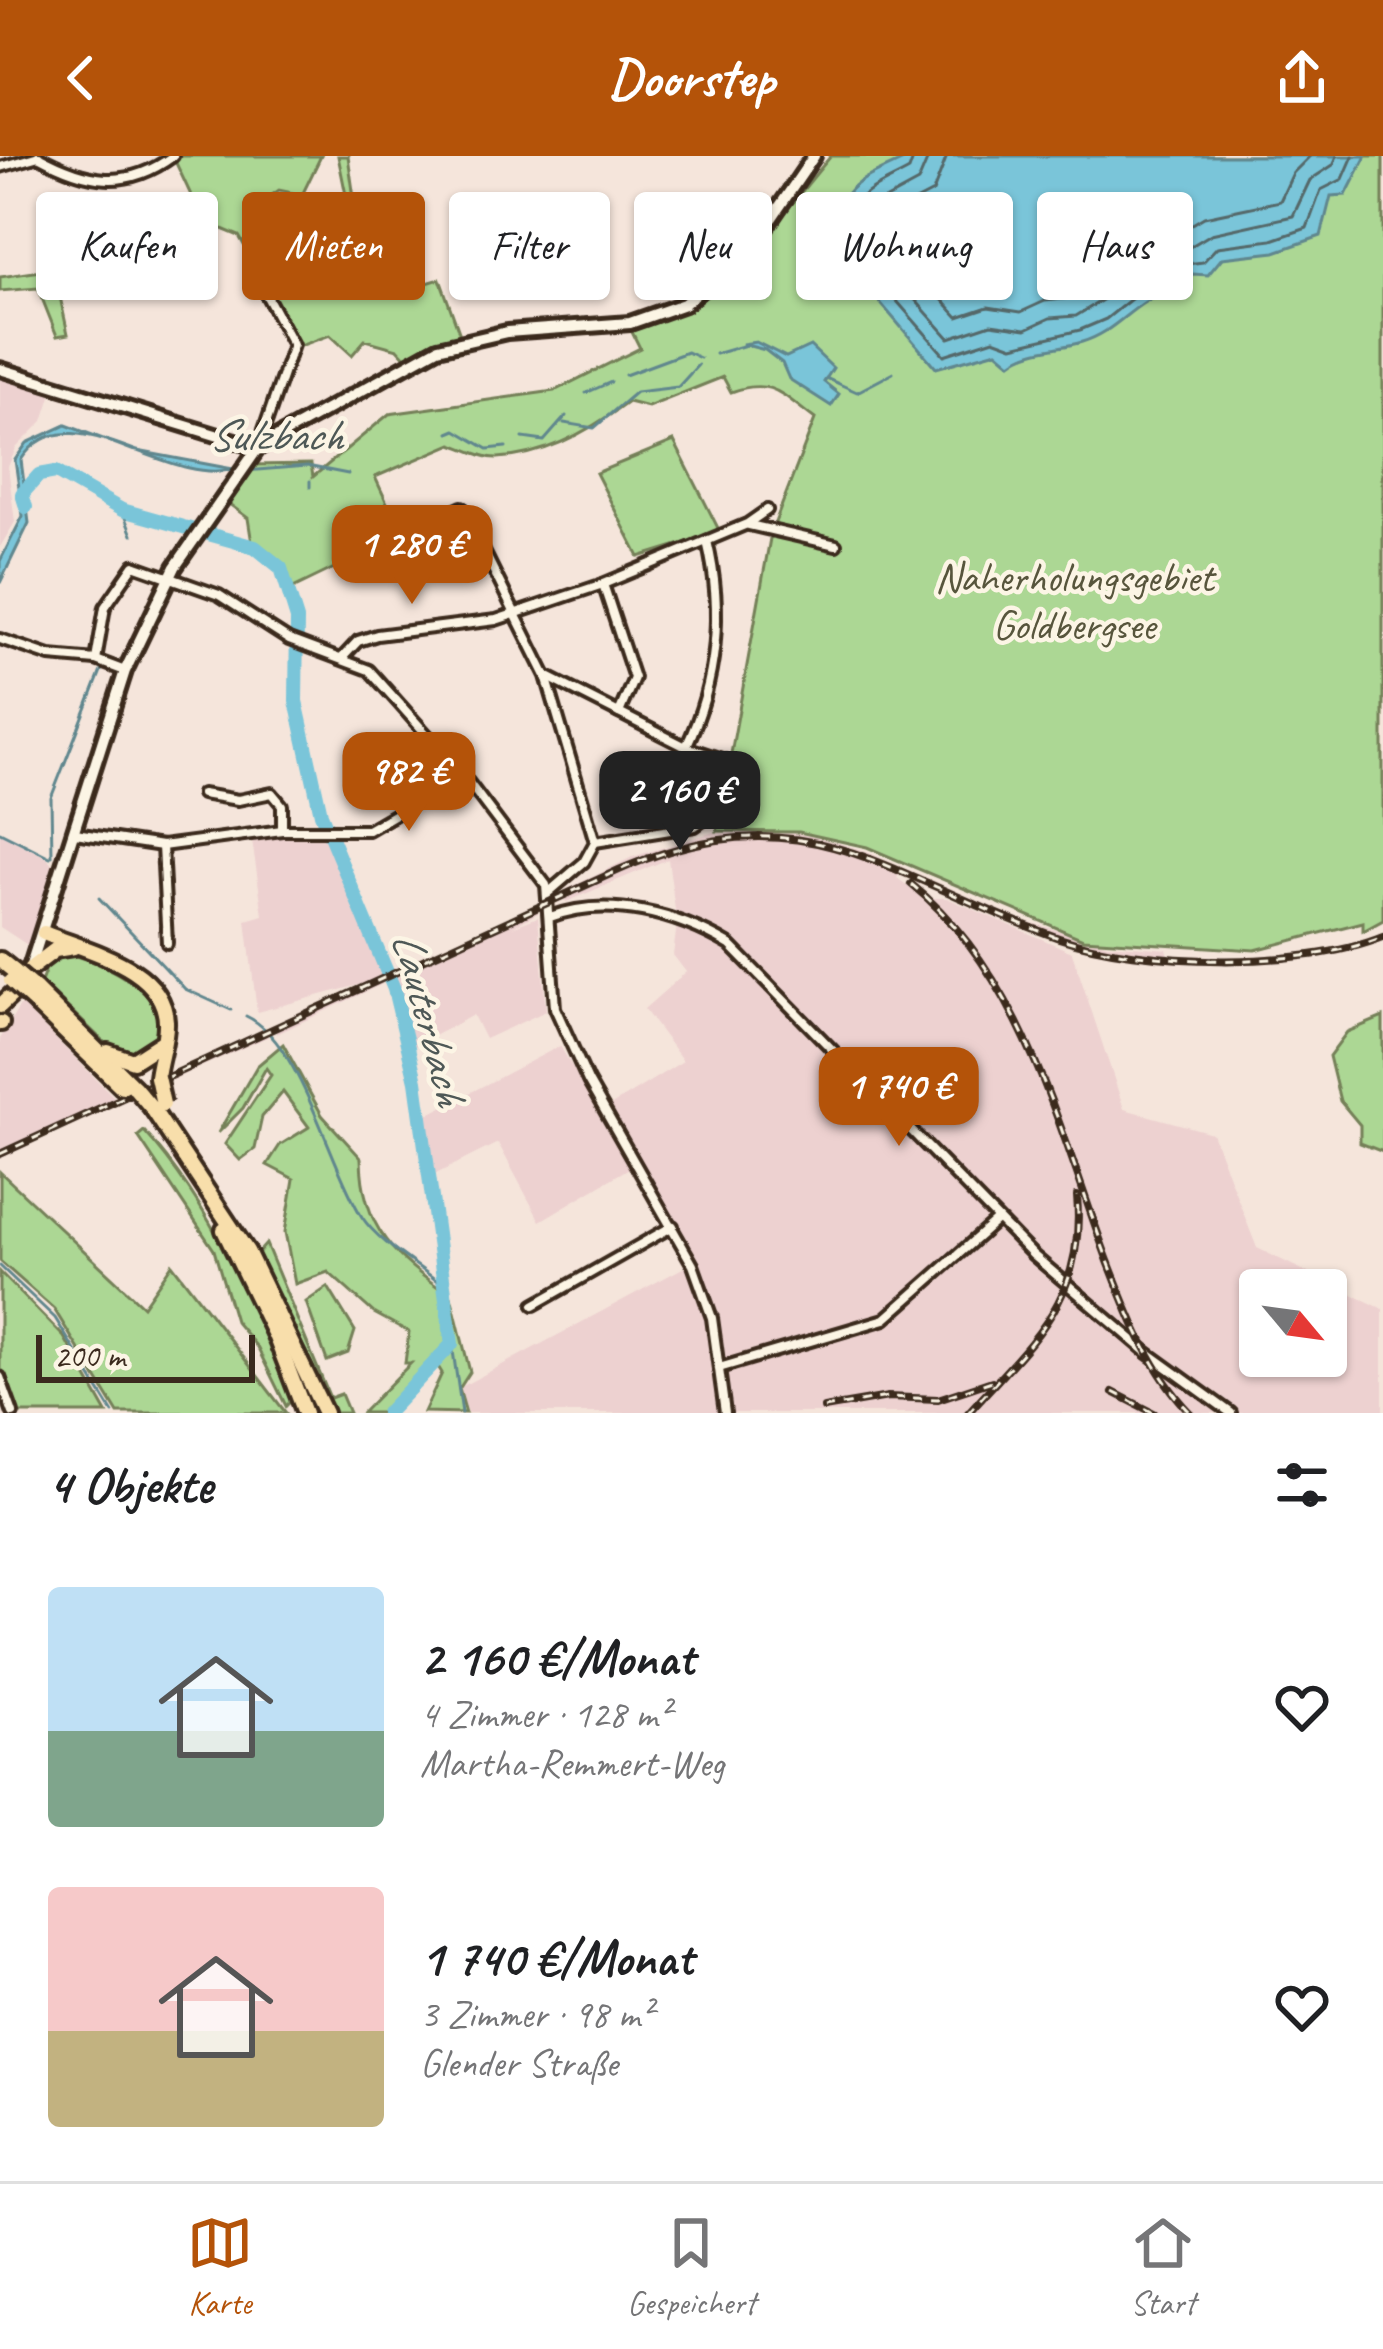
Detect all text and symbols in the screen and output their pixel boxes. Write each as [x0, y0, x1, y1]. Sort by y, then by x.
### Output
text: Doorstep [609, 44, 775, 112]
icon: back [48, 45, 114, 111]
icon: share [1269, 45, 1335, 111]
chip: Kaufen [36, 192, 218, 300]
chip: Mieten [242, 192, 425, 300]
chip: Filter [449, 192, 610, 300]
chip: Neu [634, 192, 772, 300]
chip: Wohnung [796, 192, 1013, 300]
chip: Haus [1037, 192, 1193, 300]
water label: Sulzbach [208, 407, 345, 464]
pin: 1 280 € [301, 505, 523, 607]
text: 1 280 € [359, 519, 465, 568]
park label: Naherholungsgebiet Goldbergsee [935, 551, 1217, 652]
pin: 982 € [325, 732, 493, 834]
text: 982 € [369, 746, 449, 795]
pin: 2 160 € [569, 751, 791, 853]
text: 2 160 € [626, 765, 734, 814]
water label: Lauterbach [379, 925, 480, 1114]
pin: 1 740 € [788, 1047, 1010, 1149]
text: 1 740 € [846, 1061, 952, 1110]
north arrow [1239, 1269, 1347, 1377]
map controls [1239, 1269, 1347, 1377]
scale bar [36, 1329, 255, 1382]
text: 200 m [54, 1335, 125, 1377]
icon: filters [1269, 1452, 1335, 1518]
text: 4 Objekte [48, 1453, 213, 1517]
text: 2 160 €/Monat [420, 1626, 694, 1690]
icon: home [144, 1635, 288, 1779]
icon: heart [1269, 1674, 1335, 1740]
text: 4 Zimmer · 128 m² [420, 1690, 670, 1739]
text: Martha-Remmert-Weg [420, 1739, 724, 1788]
text: 1 740 €/Monat [420, 1926, 693, 1990]
icon: home [144, 1935, 288, 2079]
icon: heart [1269, 1974, 1335, 2040]
text: 3 Zimmer · 98 m² [420, 1990, 652, 2039]
text: Glender Straße [420, 2039, 618, 2088]
tab: Karte [187, 2210, 253, 2324]
tab: Gespeichert [627, 2210, 756, 2324]
tab: Start [1130, 2210, 1196, 2324]

